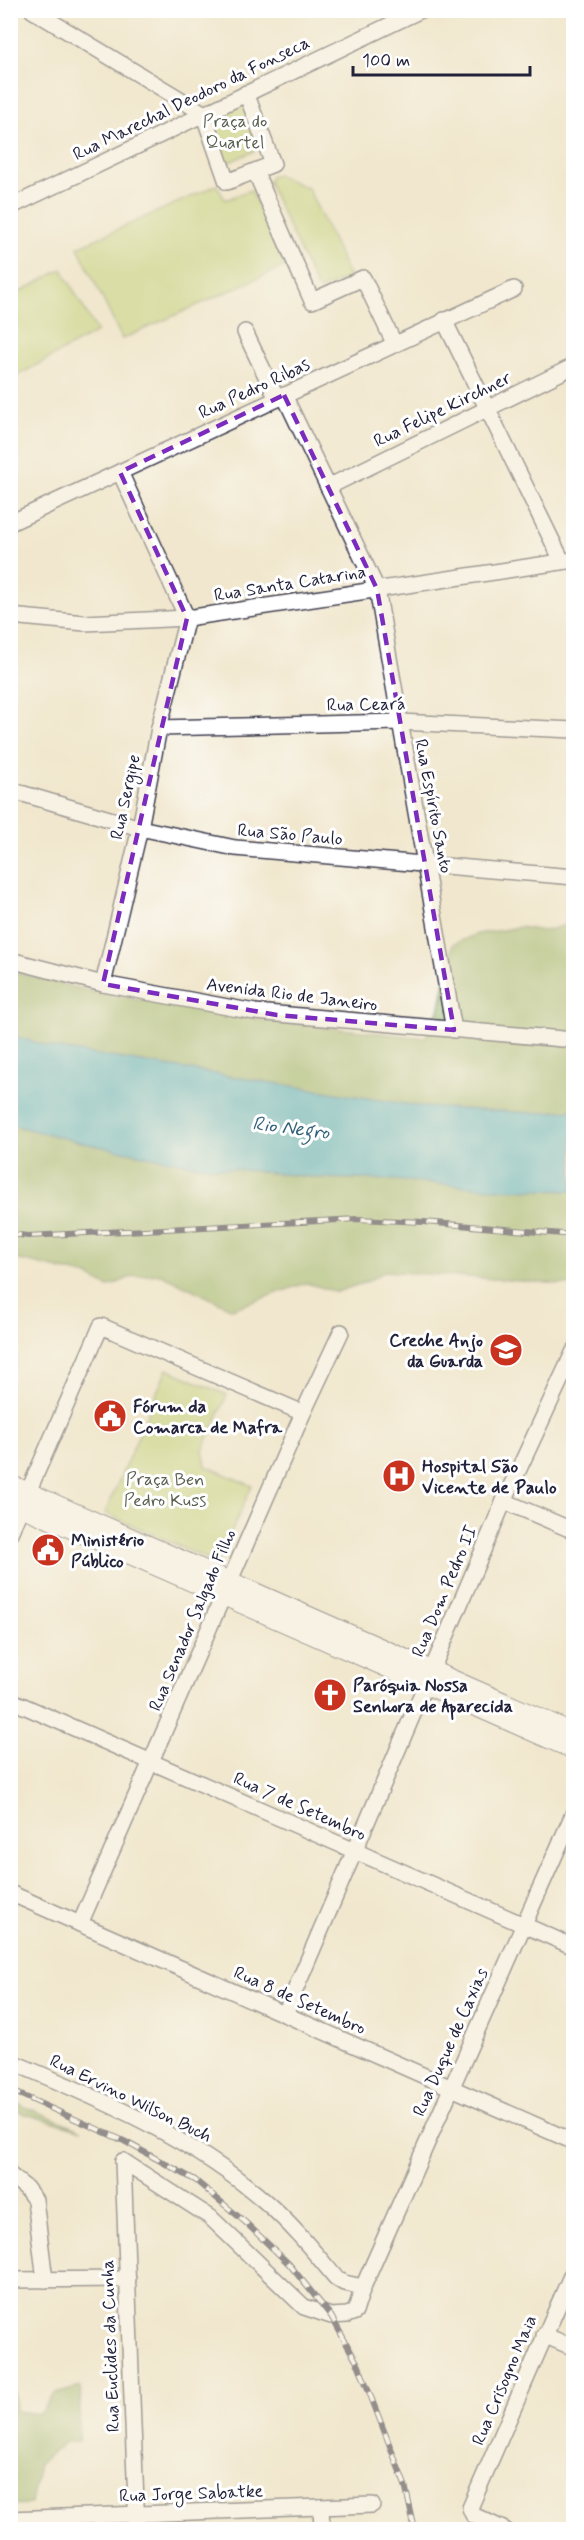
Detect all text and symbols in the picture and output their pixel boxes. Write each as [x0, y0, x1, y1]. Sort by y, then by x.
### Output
street label: Rua Marechal Deodoro da Fonseca [69, 31, 314, 167]
scale bar [353, 39, 530, 77]
text: 100 m [362, 49, 410, 73]
park label: Praça do Quartel [203, 110, 267, 155]
street label: Rua Pedro Ribas [195, 353, 314, 425]
street label: Rua Felipe Kirchner [370, 366, 516, 454]
street label: Rua Santa Catarina [212, 560, 368, 608]
street label: Rua Ceará [326, 692, 406, 718]
street label: Rua Espírito Santo [408, 737, 458, 875]
street label: Rua Sergipe [105, 752, 148, 842]
street label: Rua São Paulo [236, 818, 344, 852]
street label: Avenida Rio de Janeiro [205, 973, 379, 1017]
water label: Rio Negro [251, 1110, 332, 1149]
place label: Creche Anjo da Guarda [389, 1329, 483, 1374]
school or university icon: Creche Anjo da Guarda [488, 1332, 524, 1368]
place label: Fórum da Comarca de Mafra [133, 1395, 283, 1440]
public building icon: Fórum da Comarca de Mafra [92, 1398, 128, 1434]
place label: Hospital São Vicente de Paulo [422, 1455, 557, 1500]
hospital icon: Hospital São Vicente de Paulo [381, 1458, 417, 1494]
park label: Praça Ben Pedro Kuss [124, 1468, 206, 1513]
street label: Rua Dom Pedro II [406, 1522, 483, 1661]
street label: Rua Senador Salgado Filho [144, 1526, 242, 1715]
place label: Ministério Público [71, 1529, 144, 1574]
public building icon: Ministério Público [30, 1532, 66, 1568]
place label: Paróquia Nossa Senhora de Aparecida [353, 1674, 513, 1720]
church icon: Paróquia Nossa Senhora de Aparecida [312, 1677, 348, 1713]
street label: Rua 7 de Setembro [229, 1767, 370, 1847]
street label: Rua 8 de Setembro [230, 1961, 370, 2041]
street label: Rua Duque de Caxias [407, 1964, 494, 2120]
street label: Rua Ervino Wilson Buch [45, 2049, 216, 2149]
street label: Rua Euclides da Cunha [96, 2259, 126, 2433]
street label: Rua Crisogno Maia [467, 2312, 543, 2449]
street label: Rua Jorge Sabatke [119, 2479, 264, 2510]

